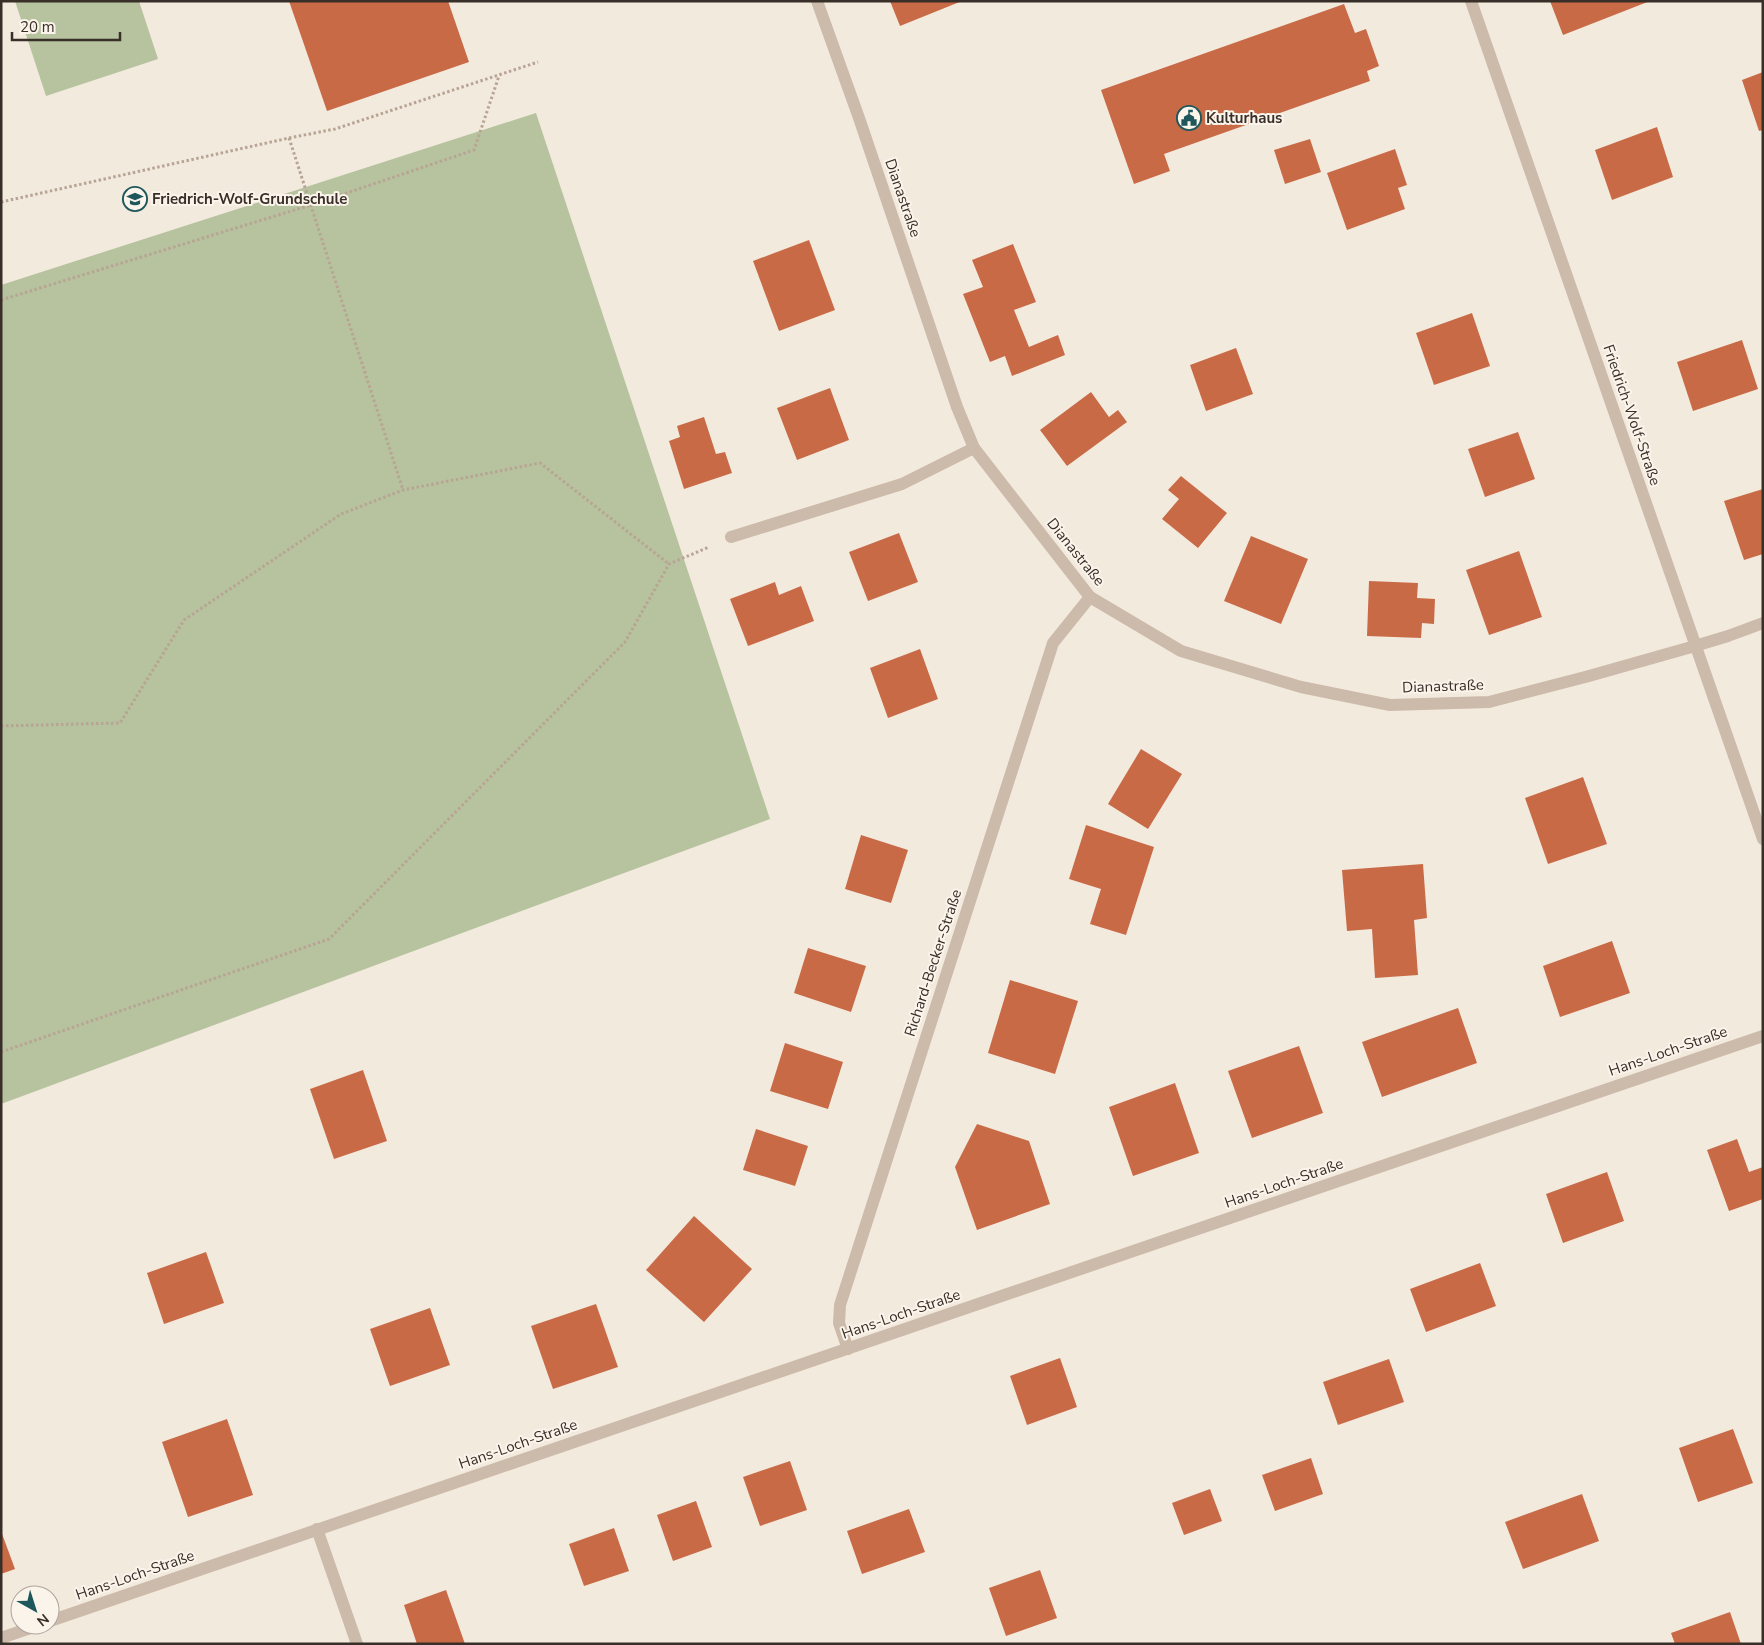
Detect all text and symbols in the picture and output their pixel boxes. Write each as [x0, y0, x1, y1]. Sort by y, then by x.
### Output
scale bar [12, 10, 120, 42]
text: 20 m [20, 17, 55, 37]
public building icon: Kulturhaus [1176, 105, 1202, 131]
place label: Kulturhaus [1206, 108, 1282, 128]
street label: Dianastraße [880, 156, 926, 240]
school or university icon: Friedrich-Wolf-Grundschule [122, 186, 148, 212]
place label: Friedrich-Wolf-Grundschule [152, 189, 347, 209]
street label: Friedrich-Wolf-Straße [1598, 342, 1666, 488]
street label: Dianastraße [1042, 514, 1110, 590]
street label: Dianastraße [1402, 675, 1484, 697]
street label: Richard-Becker-Straße [900, 887, 966, 1039]
street label: Hans-Loch-Straße [1606, 1021, 1730, 1081]
street label: Hans-Loch-Straße [1222, 1153, 1346, 1213]
street label: Hans-Loch-Straße [839, 1284, 963, 1344]
street label: Hans-Loch-Straße [456, 1414, 580, 1474]
street label: Hans-Loch-Straße [73, 1545, 197, 1605]
north arrow [10, 1585, 60, 1635]
text: N [33, 1609, 53, 1630]

